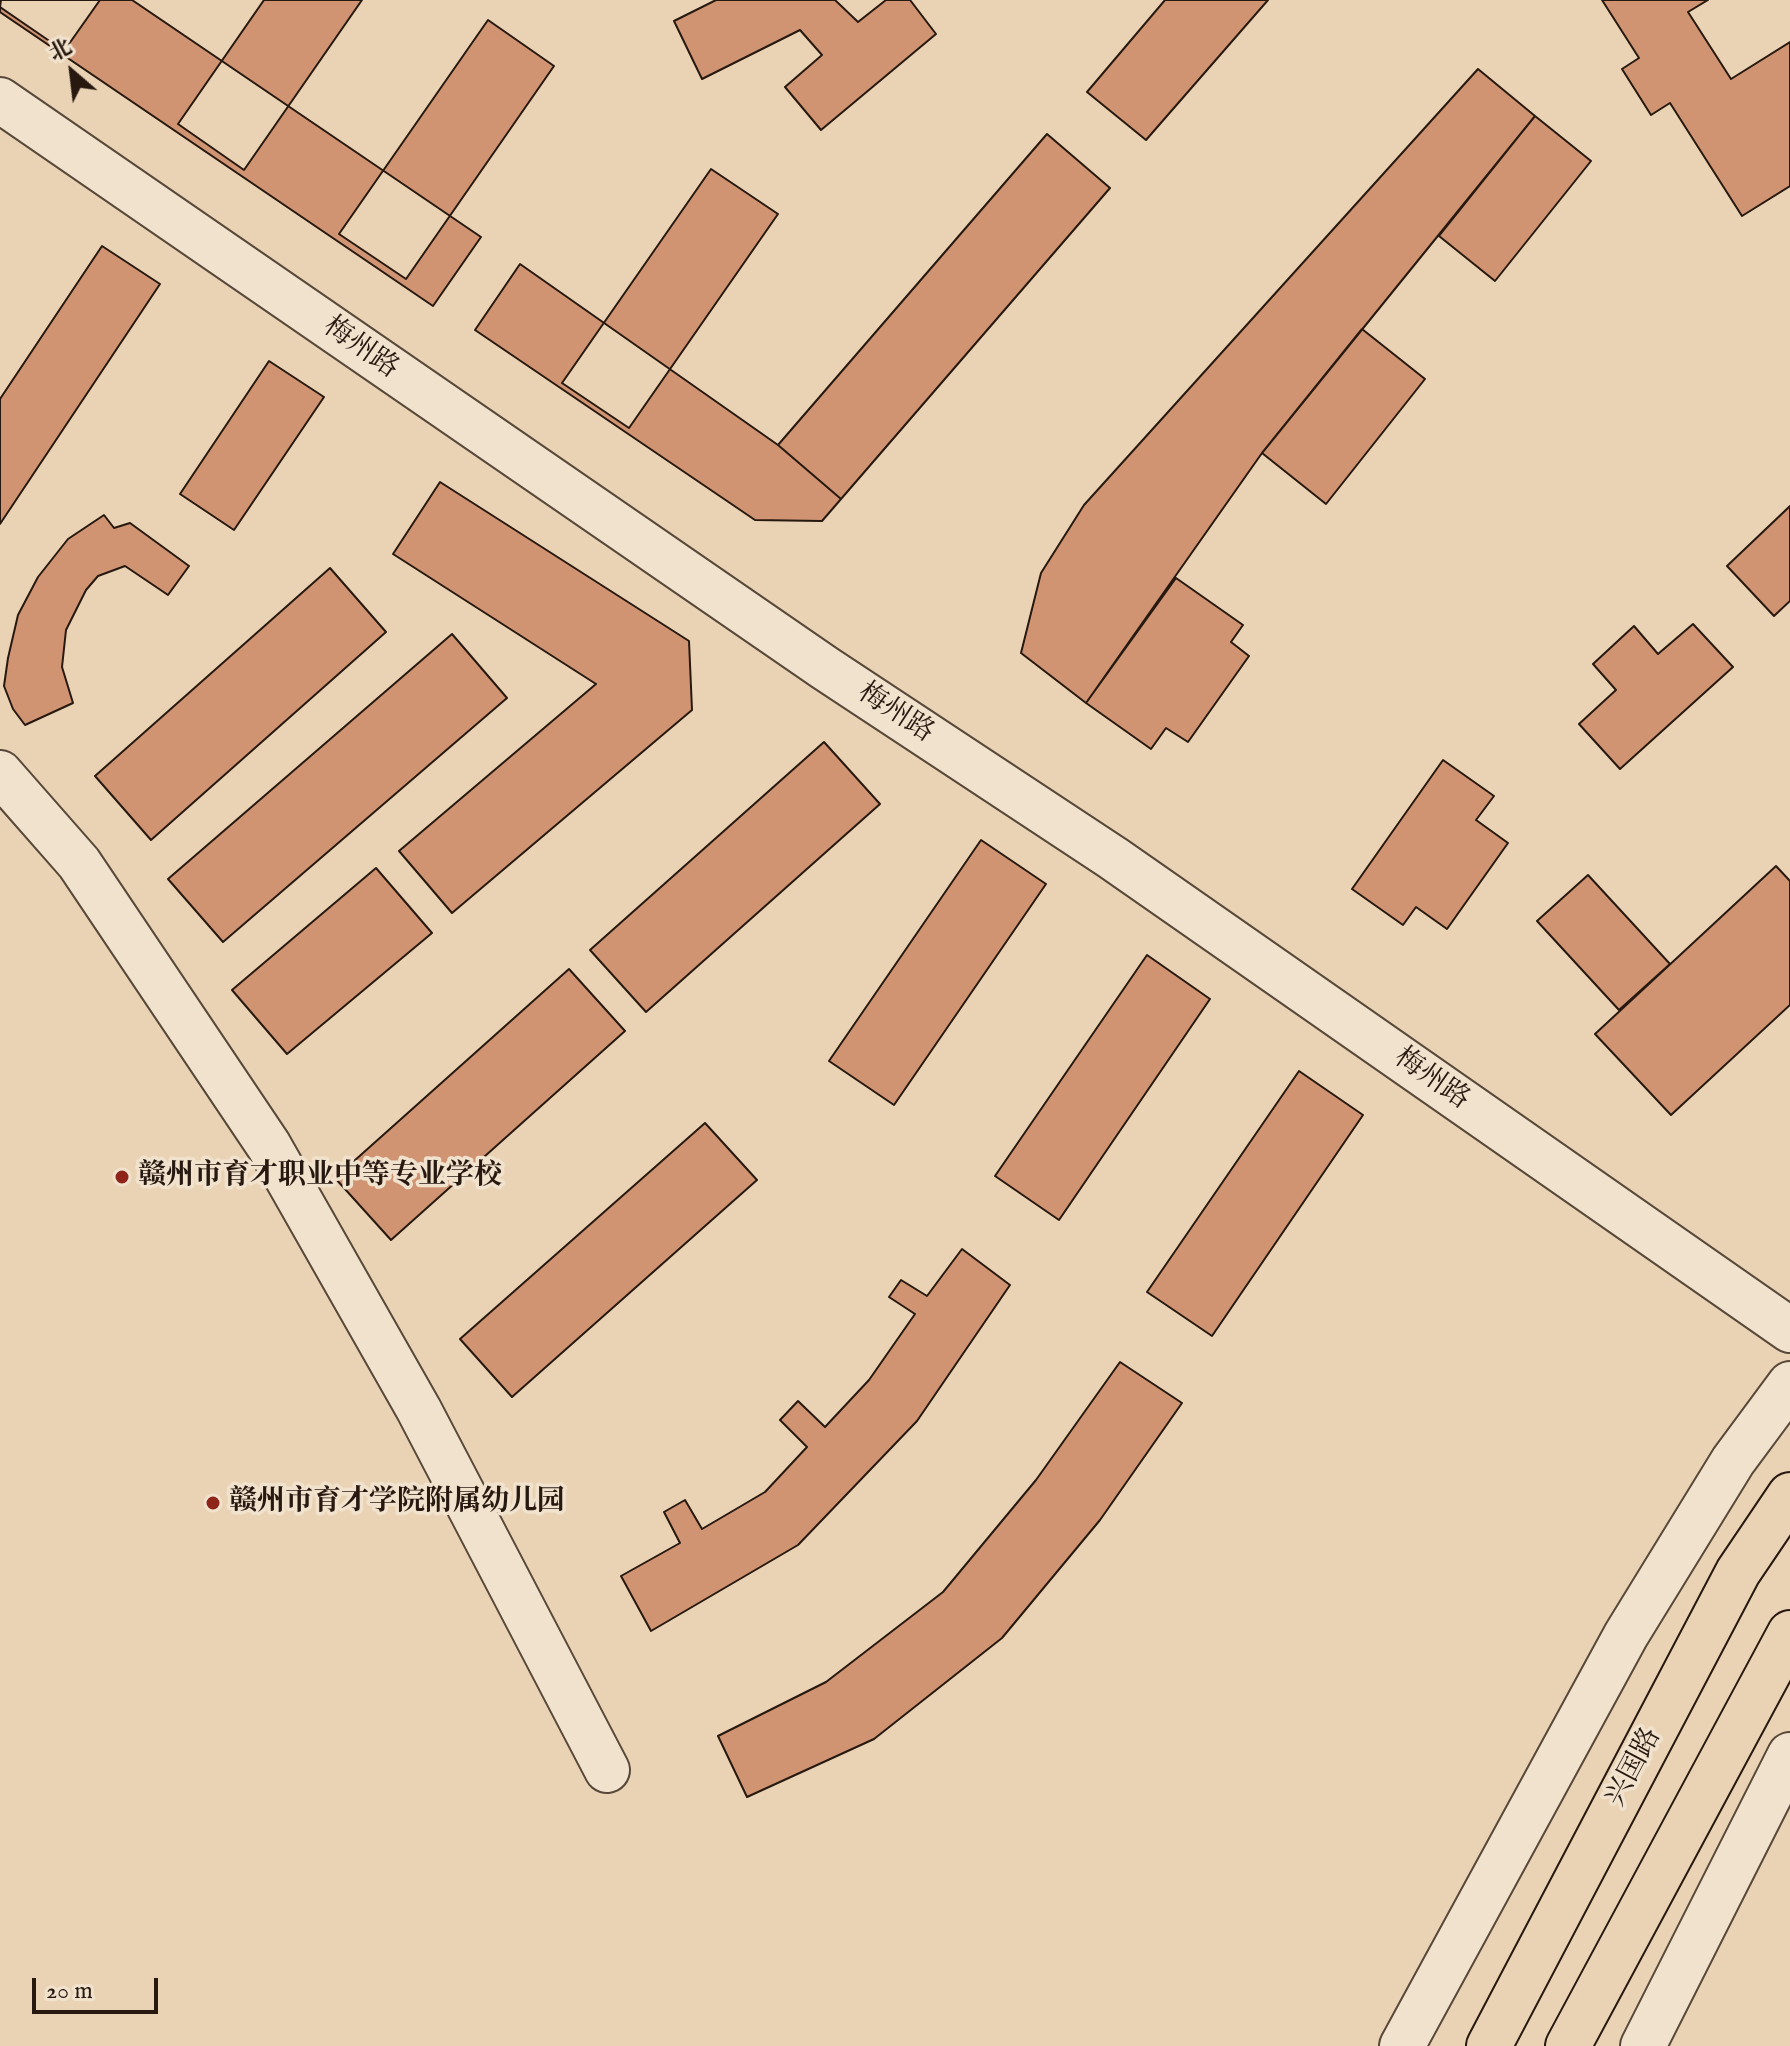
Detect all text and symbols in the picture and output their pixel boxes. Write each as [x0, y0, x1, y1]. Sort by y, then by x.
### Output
north arrow [32, 32, 112, 112]
text: 北 [44, 33, 77, 68]
street label: 梅州路 [316, 311, 404, 387]
street label: 梅州路 [851, 677, 939, 751]
street label: 梅州路 [1387, 1042, 1475, 1118]
place label: 赣州市育才职业中等专业学校 [138, 1160, 502, 1194]
marker: 赣州市育才职业中等专业学校 [113, 1168, 131, 1186]
place label: 赣州市育才学院附属幼儿园 [229, 1486, 565, 1520]
marker: 赣州市育才学院附属幼儿园 [204, 1494, 222, 1512]
street label: 兴国路 [1600, 1723, 1670, 1813]
scale bar [36, 1962, 162, 2012]
text: 20 m [46, 1976, 93, 2007]

